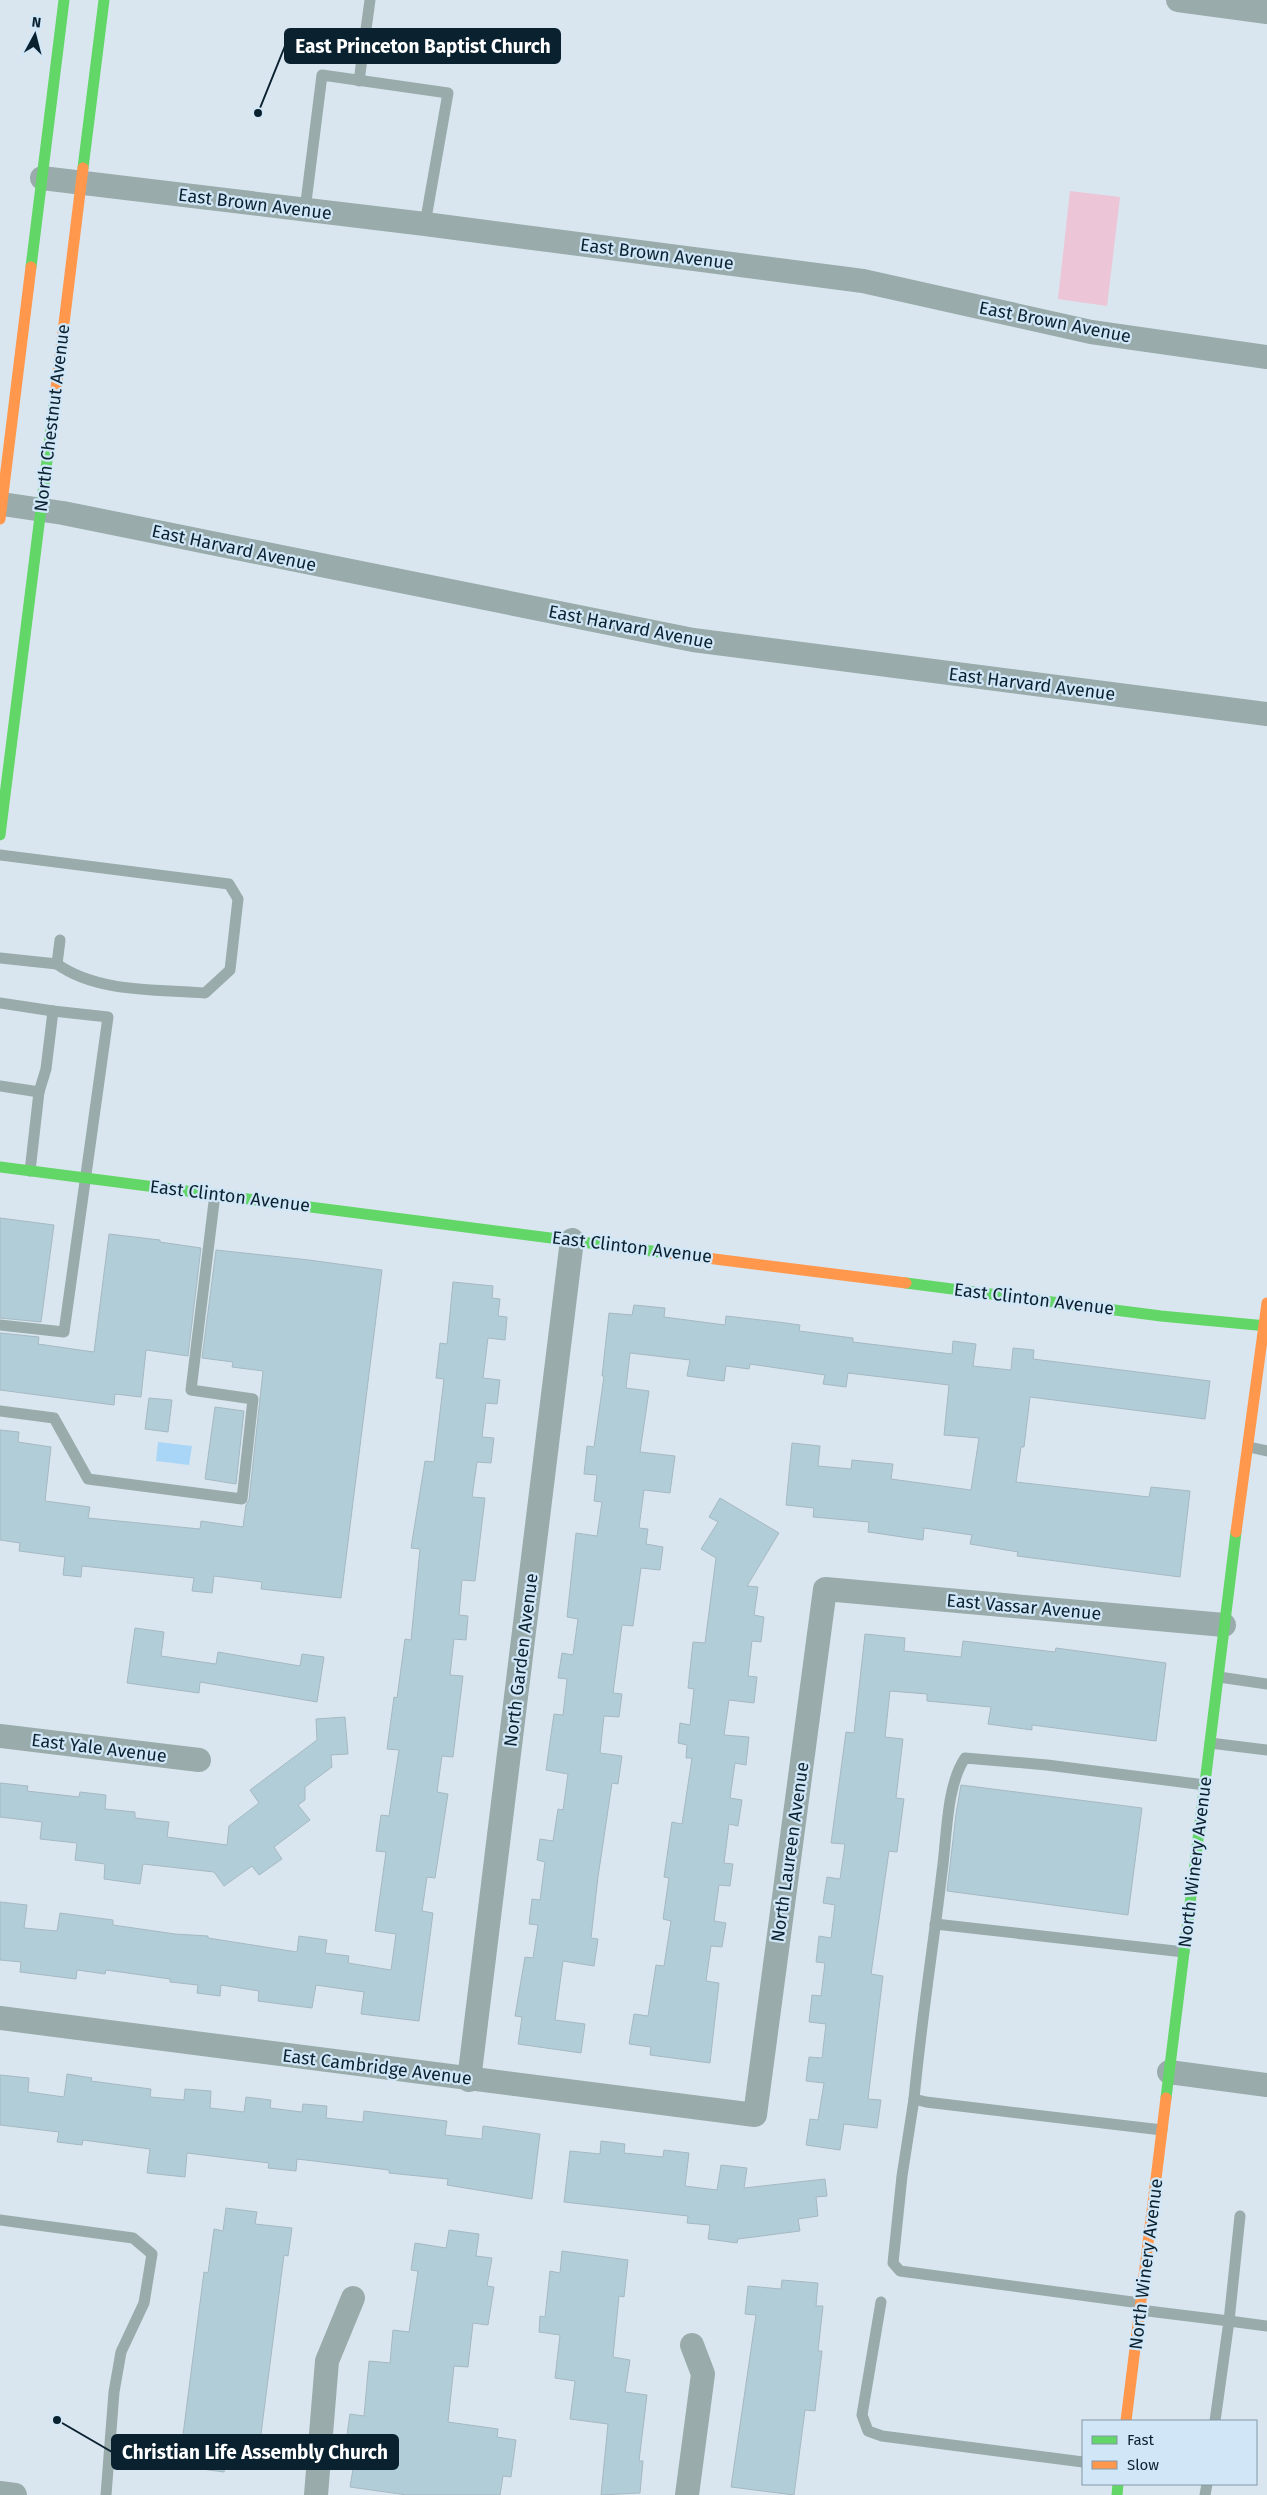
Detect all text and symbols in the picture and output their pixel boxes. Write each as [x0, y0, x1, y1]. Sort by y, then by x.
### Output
north arrow [10, 10, 60, 60]
text: N [31, 14, 42, 32]
callout: East Princeton Baptist Church [285, 29, 560, 63]
text: East Princeton Baptist Church [295, 35, 551, 58]
street label: East Brown Avenue [177, 184, 333, 224]
street label: East Brown Avenue [579, 234, 735, 274]
street label: East Brown Avenue [977, 296, 1133, 348]
street label: North Chestnut Avenue [30, 323, 74, 513]
street label: East Harvard Avenue [150, 520, 318, 576]
street label: East Harvard Avenue [547, 600, 715, 654]
street label: East Harvard Avenue [947, 663, 1117, 705]
street label: East Clinton Avenue [149, 1175, 311, 1217]
street label: East Clinton Avenue [551, 1226, 713, 1268]
street label: East Clinton Avenue [953, 1278, 1115, 1320]
street label: North Garden Avenue [499, 1572, 543, 1748]
street label: East Vassar Avenue [946, 1589, 1102, 1625]
street label: East Yale Avenue [30, 1729, 168, 1767]
street label: North Laureen Avenue [766, 1760, 814, 1944]
street label: North Winery Avenue [1174, 1775, 1216, 1949]
street label: East Cambridge Avenue [281, 2044, 473, 2090]
street label: North Winery Avenue [1125, 2177, 1167, 2351]
legend [1082, 2420, 1257, 2485]
text: Fast [1127, 2431, 1154, 2449]
callout: Christian Life Assembly Church [112, 2435, 398, 2469]
text: Christian Life Assembly Church [122, 2441, 388, 2464]
text: Slow [1127, 2456, 1159, 2474]

